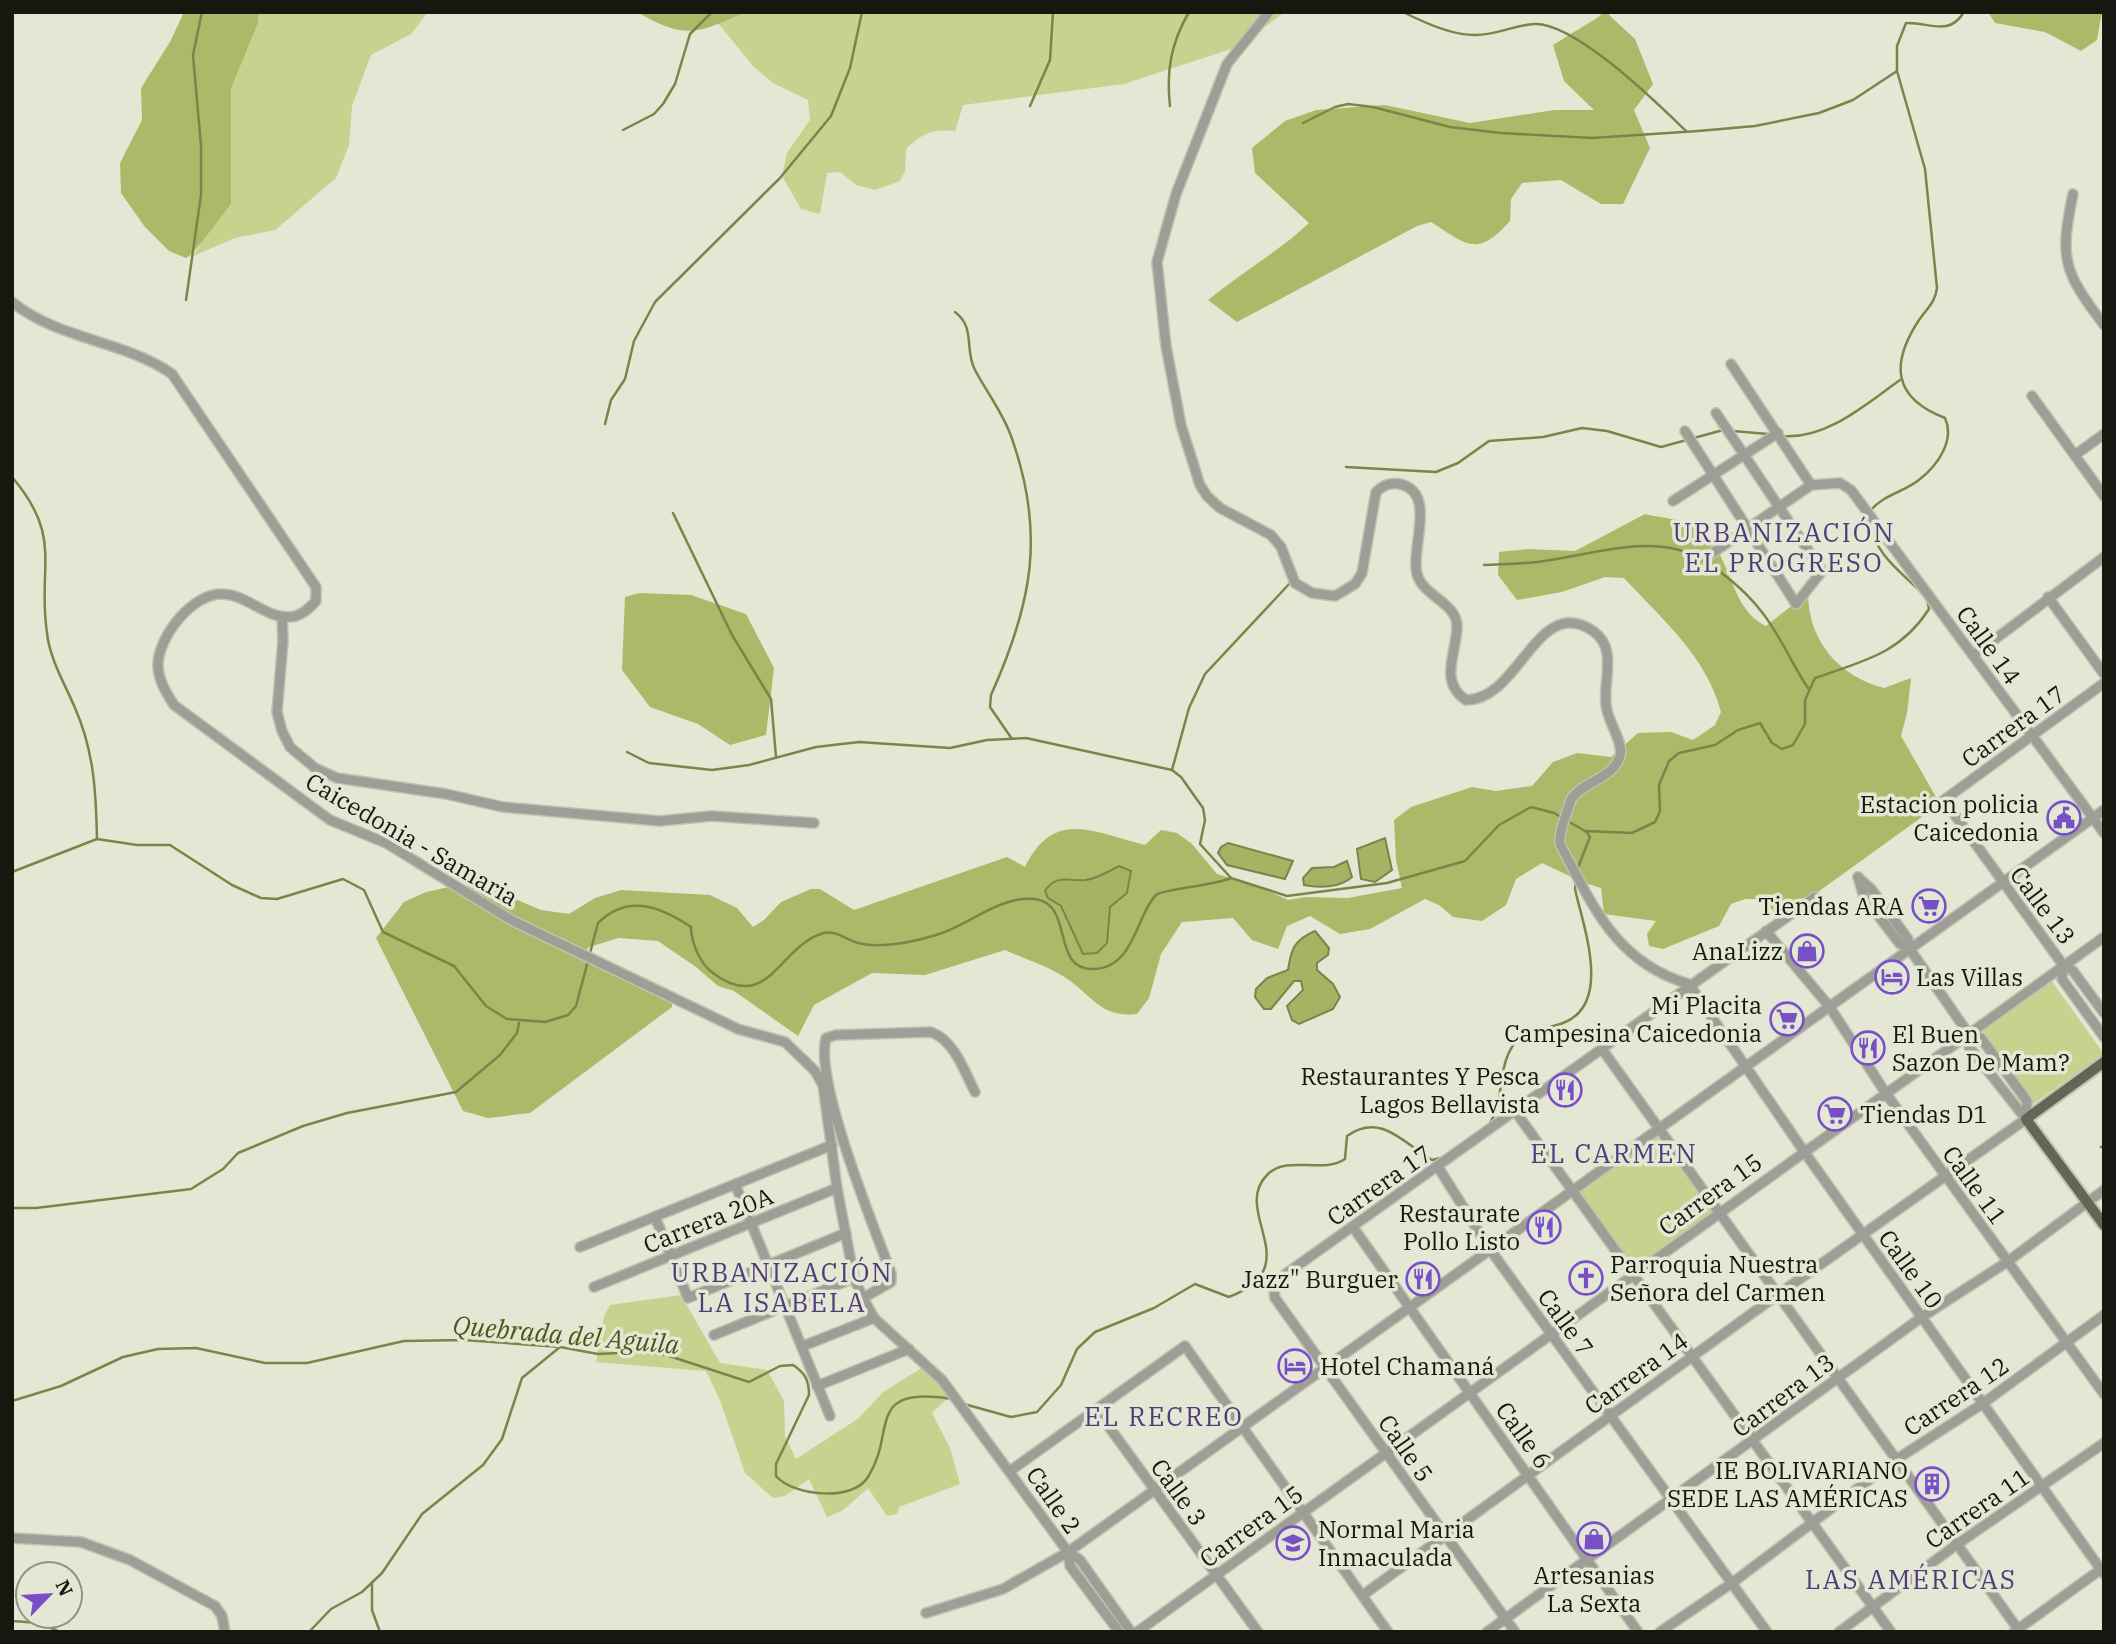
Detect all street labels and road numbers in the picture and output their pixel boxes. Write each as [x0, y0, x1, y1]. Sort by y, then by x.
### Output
street label: Calle 14 [1950, 599, 2028, 691]
street label: Carrera 17 [1955, 678, 2071, 774]
street label: Caicedonia - Samaria [300, 765, 524, 913]
street label: Calle 13 [2003, 859, 2083, 951]
street label: Carrera 17 [1320, 1137, 1438, 1233]
street label: Calle 11 [1936, 1139, 2014, 1231]
street label: Carrera 15 [1652, 1146, 1768, 1242]
street label: Carrera 20A [638, 1179, 778, 1261]
street label: Calle 10 [1872, 1223, 1950, 1315]
street label: Calle 7 [1531, 1282, 1601, 1362]
street label: Carrera 14 [1578, 1325, 1694, 1421]
street label: Carrera 13 [1725, 1346, 1841, 1444]
street label: Carrera 12 [1897, 1349, 2015, 1443]
street label: Calle 6 [1489, 1395, 1559, 1475]
street label: Calle 5 [1371, 1408, 1441, 1488]
street label: Calle 3 [1144, 1452, 1214, 1532]
street label: Calle 2 [1019, 1460, 1089, 1540]
street label: Carrera 11 [1918, 1460, 2036, 1556]
street label: Carrera 15 [1193, 1478, 1309, 1574]

